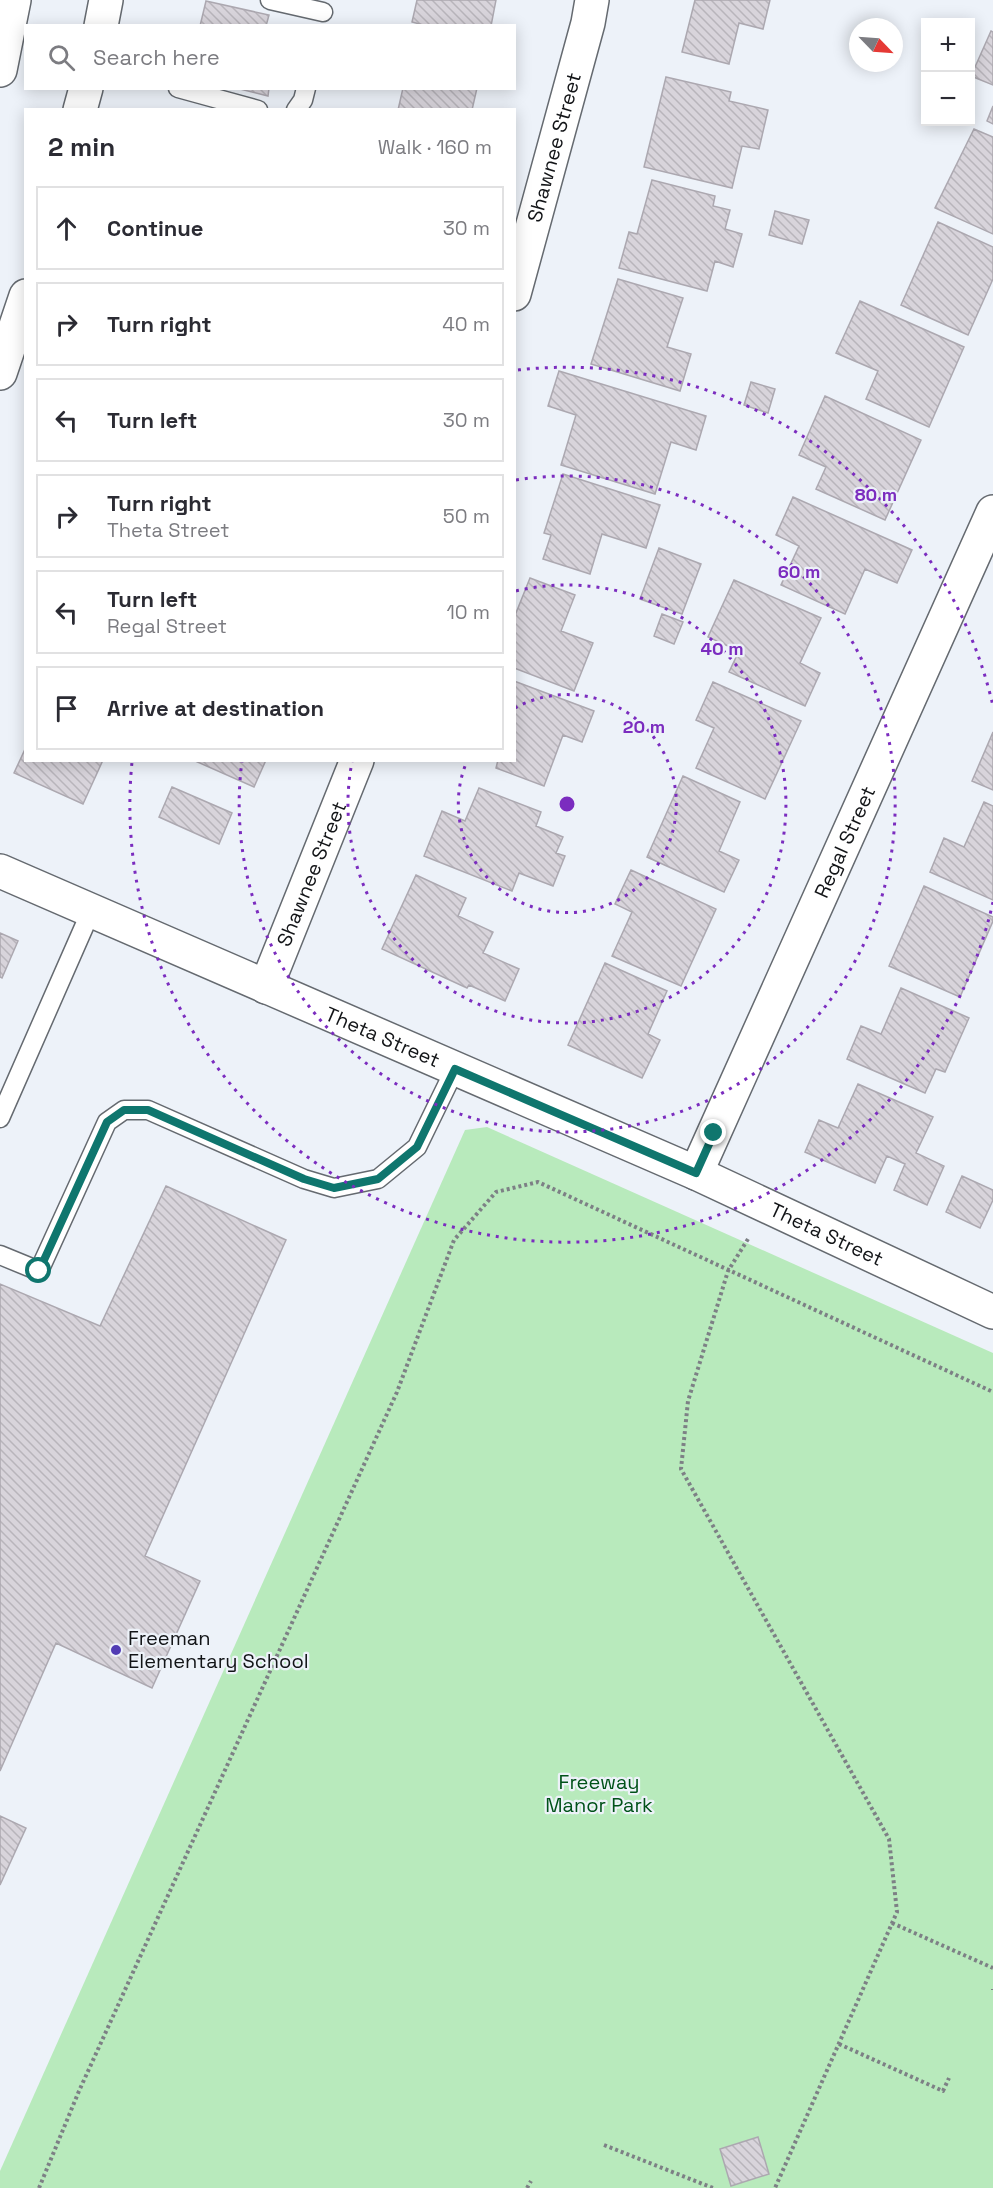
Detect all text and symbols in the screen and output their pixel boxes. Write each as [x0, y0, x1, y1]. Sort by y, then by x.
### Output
north arrow [849, 18, 903, 72]
map controls [921, 18, 975, 126]
button: + [921, 18, 975, 72]
search box [24, 24, 516, 90]
icon: search [45, 41, 78, 74]
text: Search here [93, 43, 220, 71]
street label: Shawnee Street [521, 70, 587, 225]
button: − [921, 72, 975, 126]
text: 2 min [48, 130, 115, 164]
text: Walk · 160 m [378, 134, 492, 160]
icon: ahead [50, 212, 83, 245]
text: Continue [107, 214, 203, 242]
text: 30 m [443, 215, 490, 241]
icon: right [50, 308, 83, 341]
text: Turn right [107, 310, 212, 338]
text: 40 m [442, 311, 490, 337]
icon: left [50, 404, 83, 437]
text: Turn left [107, 406, 197, 434]
text: 30 m [443, 407, 490, 433]
text: 80 m [855, 483, 897, 506]
text: Turn right [107, 489, 212, 517]
icon: right [50, 500, 83, 533]
text: 50 m [443, 503, 490, 529]
text: Theta Street [107, 517, 229, 543]
text: 60 m [778, 560, 820, 583]
text: Turn left [107, 585, 197, 613]
icon: left [50, 596, 83, 629]
text: 10 m [446, 599, 490, 625]
text: Regal Street [107, 613, 227, 639]
text: 40 m [700, 637, 744, 660]
icon: arrive [50, 692, 83, 725]
text: Arrive at destination [107, 694, 324, 722]
text: 20 m [623, 715, 665, 738]
street label: Regal Street [808, 782, 881, 902]
centre of rings [557, 794, 577, 814]
street label: Shawnee Street [271, 797, 352, 950]
street label: Theta Street [321, 1001, 444, 1073]
route end [700, 1119, 726, 1145]
street label: Theta Street [766, 1196, 888, 1272]
route start [25, 1257, 51, 1283]
place label: Freeman Elementary School [128, 1625, 309, 1674]
marker: Freeman Elementary School [109, 1643, 123, 1657]
park label: Freeway Manor Park [545, 1769, 653, 1818]

